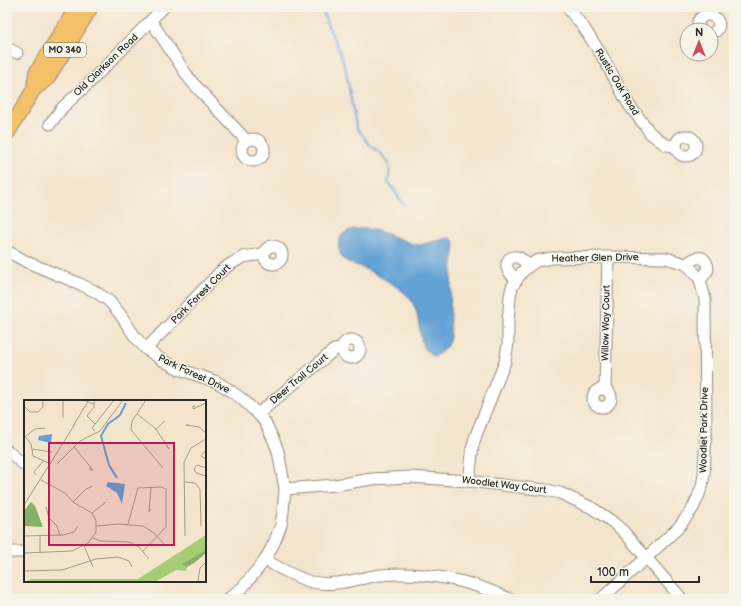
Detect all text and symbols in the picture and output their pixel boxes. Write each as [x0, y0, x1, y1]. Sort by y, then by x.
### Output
north arrow [679, 22, 719, 62]
text: N [695, 26, 703, 39]
street label: Old Clarkson Road [71, 31, 141, 99]
road number: MO 340 [44, 43, 86, 57]
street label: Rustic Oak Road [592, 46, 642, 118]
street label: Heather Glen Drive [551, 251, 639, 265]
street label: Park Forest Court [169, 262, 233, 326]
street label: Willow Way Court [599, 285, 613, 361]
street label: Deer Trail Court [268, 351, 330, 407]
street label: Park Forest Drive [156, 352, 232, 396]
street label: Woodlet Park Drive [697, 387, 711, 473]
inset map [24, 400, 206, 582]
street label: Woodlet Way Court [461, 474, 547, 496]
scale bar [591, 558, 699, 584]
text: 100 m [597, 565, 629, 580]

